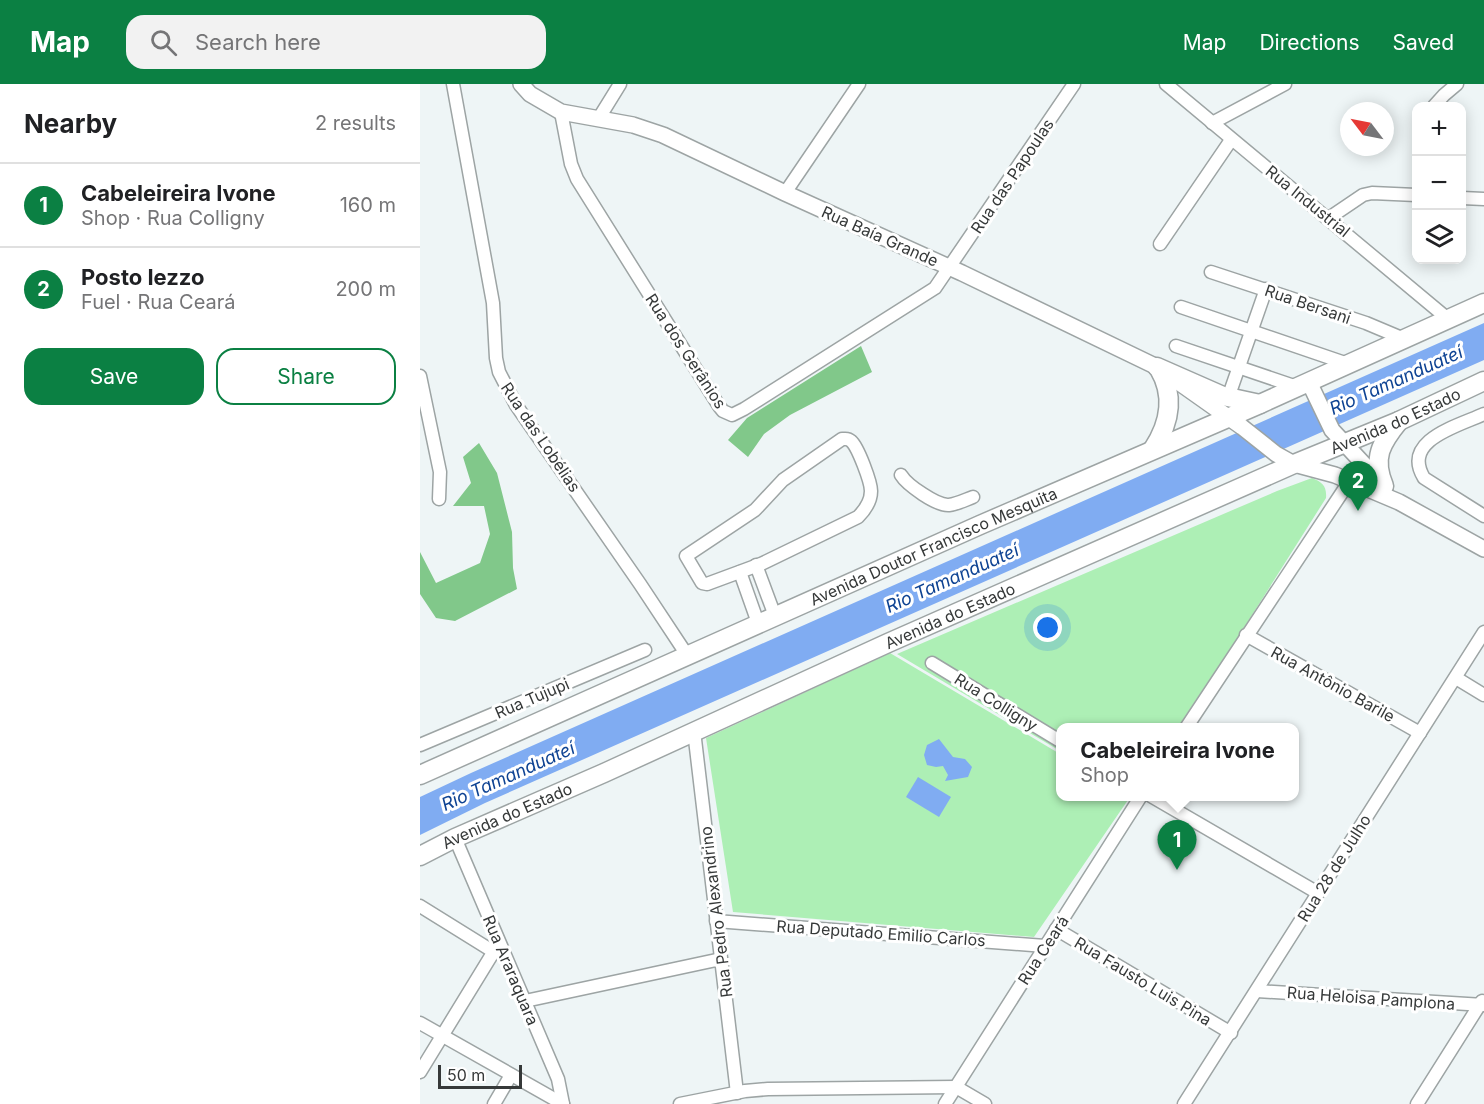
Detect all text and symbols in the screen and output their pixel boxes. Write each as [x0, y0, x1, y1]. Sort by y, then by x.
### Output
search box [126, 15, 546, 69]
text: Map [30, 25, 90, 59]
icon: search [147, 26, 180, 59]
text: Search here [195, 29, 321, 55]
text: Map [1183, 30, 1226, 55]
text: Directions [1259, 30, 1360, 55]
text: Saved [1393, 30, 1454, 55]
north arrow [1340, 102, 1394, 156]
map controls [1412, 102, 1466, 264]
button: + [1412, 102, 1466, 156]
text: Nearby [24, 108, 117, 139]
text: 2 results [315, 111, 396, 135]
street label: Rua das Papoulas [966, 115, 1058, 237]
button: − [1412, 156, 1466, 210]
street label: Rua Industrial [1262, 161, 1354, 241]
text: Cabeleireira Ivone [81, 180, 276, 206]
text: 1 [39, 193, 48, 217]
text: 160 m [340, 193, 396, 217]
street label: Rua Baía Grande [819, 201, 941, 271]
text: Shop · Rua Colligny [81, 206, 265, 230]
button: layers [1412, 210, 1466, 264]
text: Posto Iezzo [81, 264, 205, 290]
text: 2 [37, 277, 50, 301]
text: 200 m [335, 277, 396, 301]
street label: Rua Bersani [1262, 280, 1354, 328]
text: Fuel · Rua Ceará [81, 290, 235, 314]
street label: Rua dos Gerânios [641, 290, 731, 412]
water label: Rio Tamanduateí [1326, 341, 1467, 419]
button: Save [24, 348, 204, 405]
button: Share [216, 348, 396, 405]
street label: Rua das Lobélias [497, 378, 585, 496]
street label: Avenida do Estado [1327, 384, 1464, 458]
pin: 2 [1338, 462, 1378, 511]
street label: Avenida Doutor Francisco Mesquita [807, 483, 1060, 610]
water label: Rio Tamanduateí [882, 539, 1023, 617]
street label: Avenida do Estado [882, 578, 1018, 653]
your location [1033, 613, 1062, 642]
street label: Rua Antônio Barile [1268, 642, 1398, 726]
street label: Rua Colligny [951, 669, 1041, 735]
street label: Rua Tujupi [492, 673, 572, 723]
popup [1056, 723, 1299, 801]
water label: Rio Tamanduateí [438, 737, 579, 815]
text: Cabeleireira Ivone [1080, 737, 1275, 763]
text: Shop [1080, 763, 1129, 787]
street label: Avenida do Estado [438, 778, 575, 853]
street label: Rua 28 de Julho [1293, 811, 1375, 925]
pin: 1 [1158, 820, 1197, 870]
street label: Rua Pedro Alexandrino [696, 825, 736, 999]
street label: Rua Araraquara [479, 912, 543, 1028]
street label: Rua Ceará [1013, 912, 1073, 988]
street label: Rua Deputado Emilio Carlos [776, 916, 986, 950]
street label: Rua Fausto Luis Pina [1071, 932, 1215, 1030]
street label: Rua Heloisa Pamplona [1286, 982, 1456, 1014]
scale bar [438, 1062, 522, 1090]
text: 50 m [447, 1065, 485, 1085]

